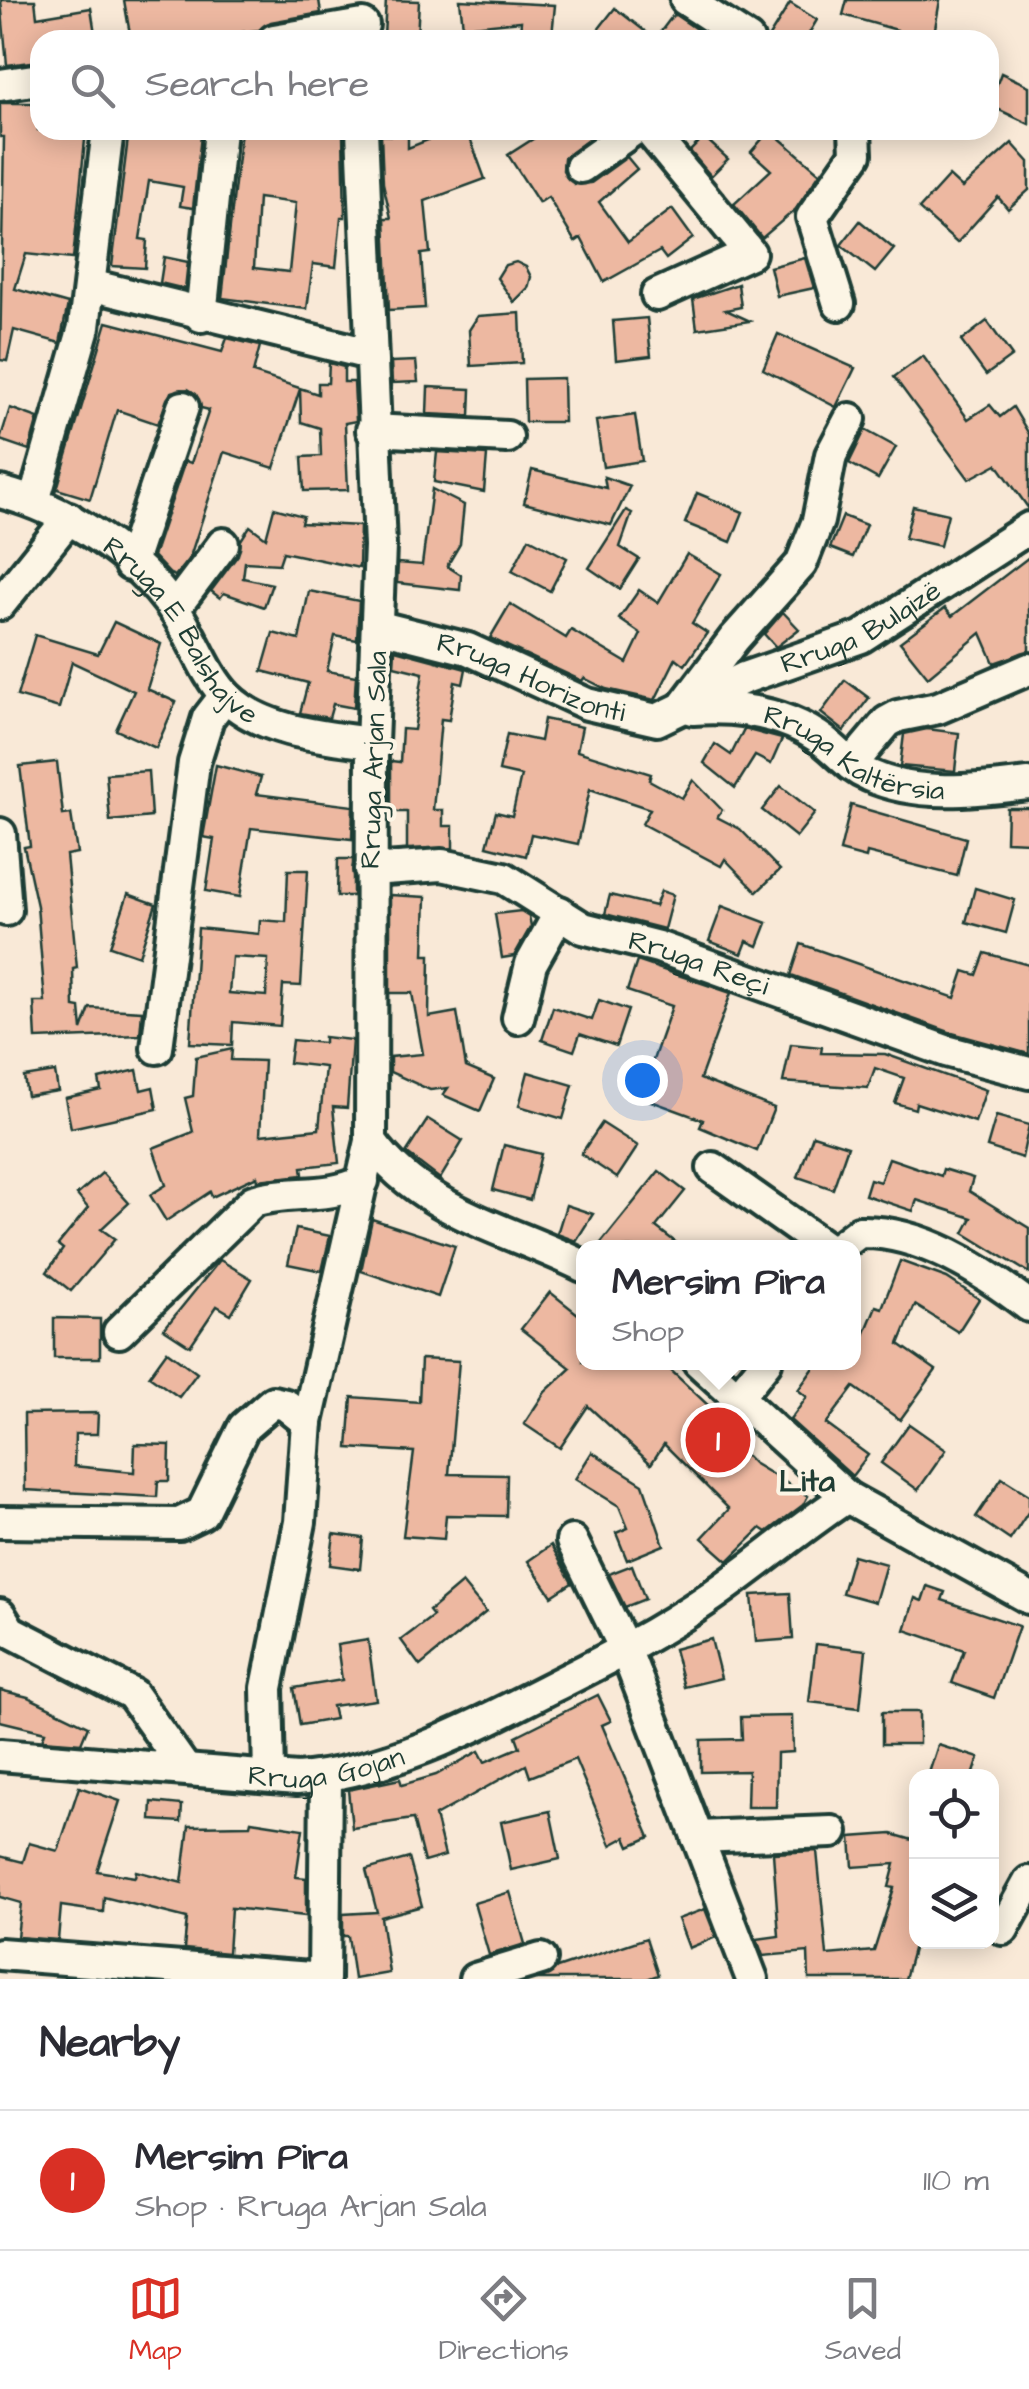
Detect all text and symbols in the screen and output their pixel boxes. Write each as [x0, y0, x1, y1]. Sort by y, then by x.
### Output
search box [30, 30, 999, 140]
icon: search [65, 58, 120, 113]
text: Search here [145, 59, 369, 111]
street label: Rruga E Balshajve [95, 527, 265, 734]
street label: Rruga Bulqizë [775, 571, 949, 683]
street label: Rruga Horizonti [433, 622, 629, 732]
street label: Rruga Arjan Sala [351, 650, 398, 870]
street label: Rruga Kaltërsia [759, 695, 945, 810]
street label: Rruga Reçi [624, 921, 775, 1005]
your location [617, 1055, 668, 1106]
popup [576, 1240, 861, 1370]
text: Mersim Pira [612, 1257, 825, 1309]
text: Shop [612, 1309, 684, 1354]
pin: 1 [686, 1402, 750, 1478]
district label: Lita [779, 1459, 836, 1504]
street label: Rruga Gojan [247, 1737, 409, 1799]
map controls [909, 1769, 999, 1949]
button: locate [909, 1769, 999, 1859]
button: layers [909, 1859, 999, 1949]
text: Nearby [40, 2015, 180, 2073]
text: Mersim Pira [135, 2132, 348, 2184]
text: 1 [70, 2158, 75, 2203]
text: 110 m [923, 2158, 989, 2203]
text: Shop · Rruga Arjan Sala [135, 2184, 487, 2229]
tab: Map [128, 2271, 183, 2370]
tab: Directions [439, 2271, 569, 2370]
tab: Saved [825, 2271, 901, 2370]

